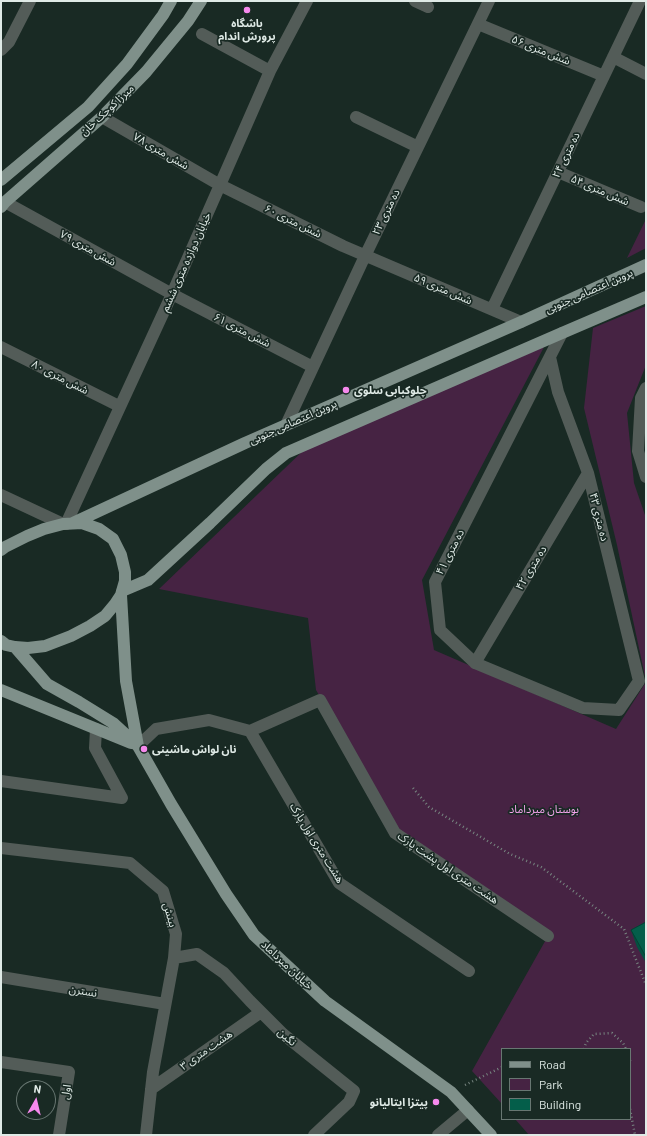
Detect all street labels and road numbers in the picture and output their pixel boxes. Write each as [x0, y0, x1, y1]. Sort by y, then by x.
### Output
street label: شش متری ۵۶ [510, 32, 572, 68]
street label: میرزا کوچک خان [77, 82, 137, 138]
street label: شش متری ۷۸ [131, 130, 191, 172]
street label: ده متری ۲۴ [549, 130, 583, 180]
street label: شش متری ۵۴ [569, 172, 631, 208]
street label: ده متری ۲۳ [369, 187, 403, 237]
street label: شش متری ۶۰ [262, 201, 324, 241]
street label: خیابان دوازده متری ششم [158, 210, 214, 314]
street label: شش متری ۷۹ [58, 227, 118, 269]
street label: پروین اعتصامی جنوبی [543, 266, 635, 316]
street label: شش متری ۵۹ [412, 271, 474, 307]
street label: شش متری ۶۱ [211, 310, 273, 350]
street label: شش متری ۸۰ [29, 357, 91, 397]
street label: پروین اعتصامی جنوبی [247, 397, 339, 447]
street label: ده متری ۴۳ [587, 491, 611, 543]
street label: ده متری ۴۱ [433, 527, 467, 577]
street label: ده متری ۴۲ [513, 543, 549, 593]
street label: هشت متری اول پارک [287, 801, 347, 885]
street label: هشت متری اول پشت پارک [395, 829, 501, 907]
street label: بینش [160, 901, 180, 929]
street label: خیابان میرداماد [258, 938, 316, 992]
street label: نسترن [68, 982, 98, 1000]
street label: نگین [275, 1025, 299, 1049]
street label: هشت متری ۳ [177, 1027, 235, 1073]
street label: اول [58, 1083, 74, 1101]

